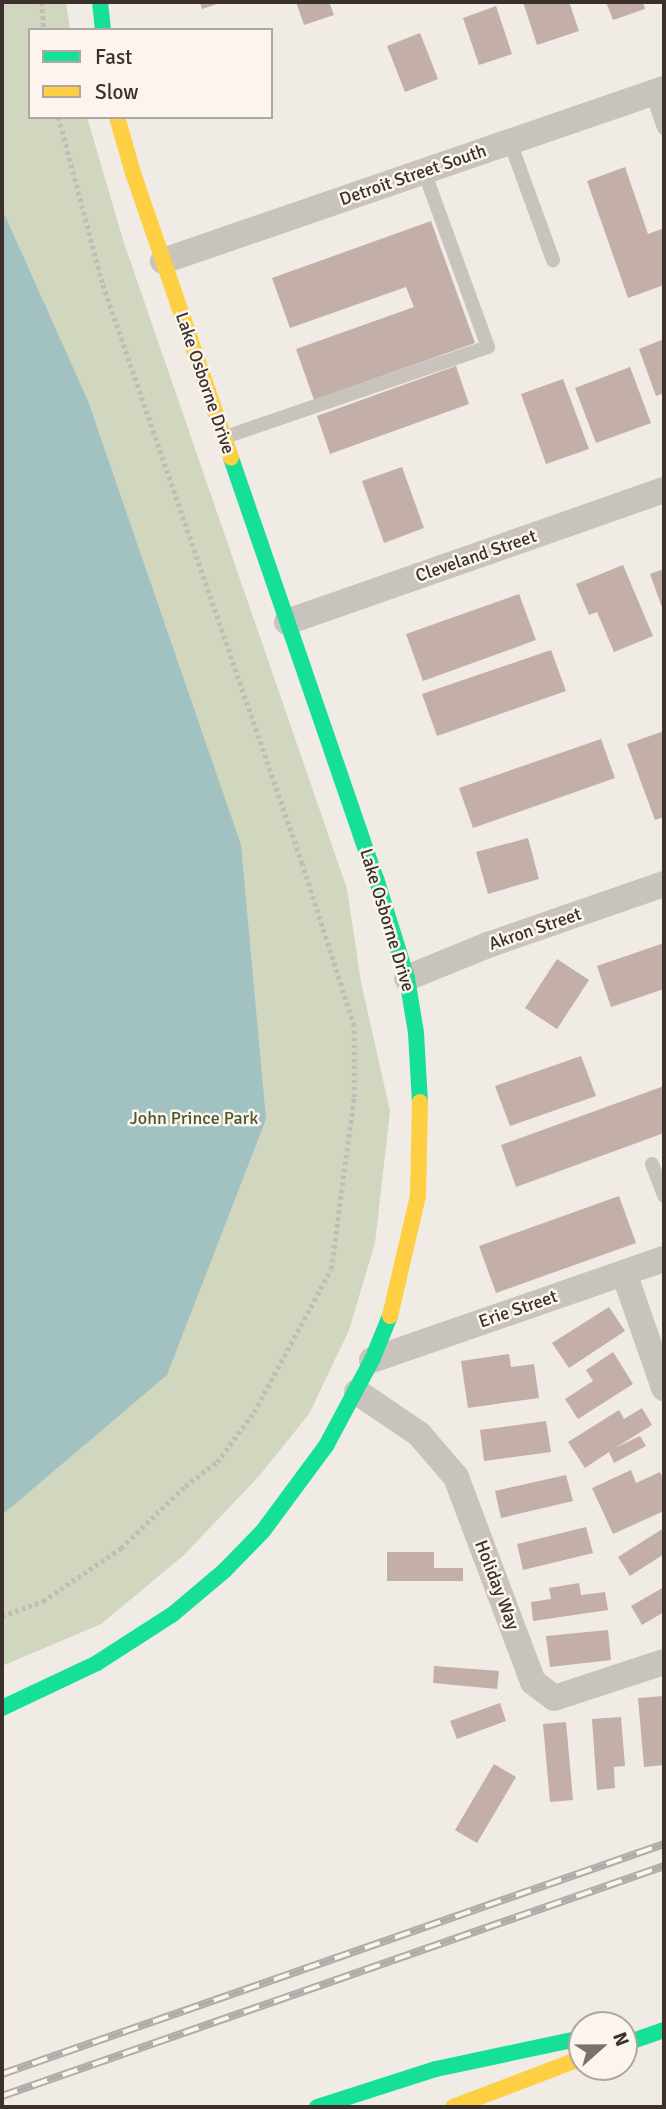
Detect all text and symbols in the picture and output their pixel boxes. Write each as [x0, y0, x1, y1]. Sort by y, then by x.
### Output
legend [28, 28, 273, 119]
text: Fast [95, 44, 132, 70]
text: Slow [95, 79, 139, 105]
street label: Detroit Street South [337, 140, 489, 210]
street label: Lake Osborne Drive [171, 309, 239, 457]
street label: Cleveland Street [413, 525, 539, 587]
street label: Lake Osborne Drive [355, 846, 419, 994]
street label: Akron Street [486, 903, 584, 955]
park label: John Prince Park [130, 1107, 258, 1129]
street label: Erie Street [476, 1285, 560, 1333]
street label: Holiday Way [470, 1537, 524, 1633]
north arrow [568, 2011, 638, 2081]
text: N [607, 2029, 634, 2050]

